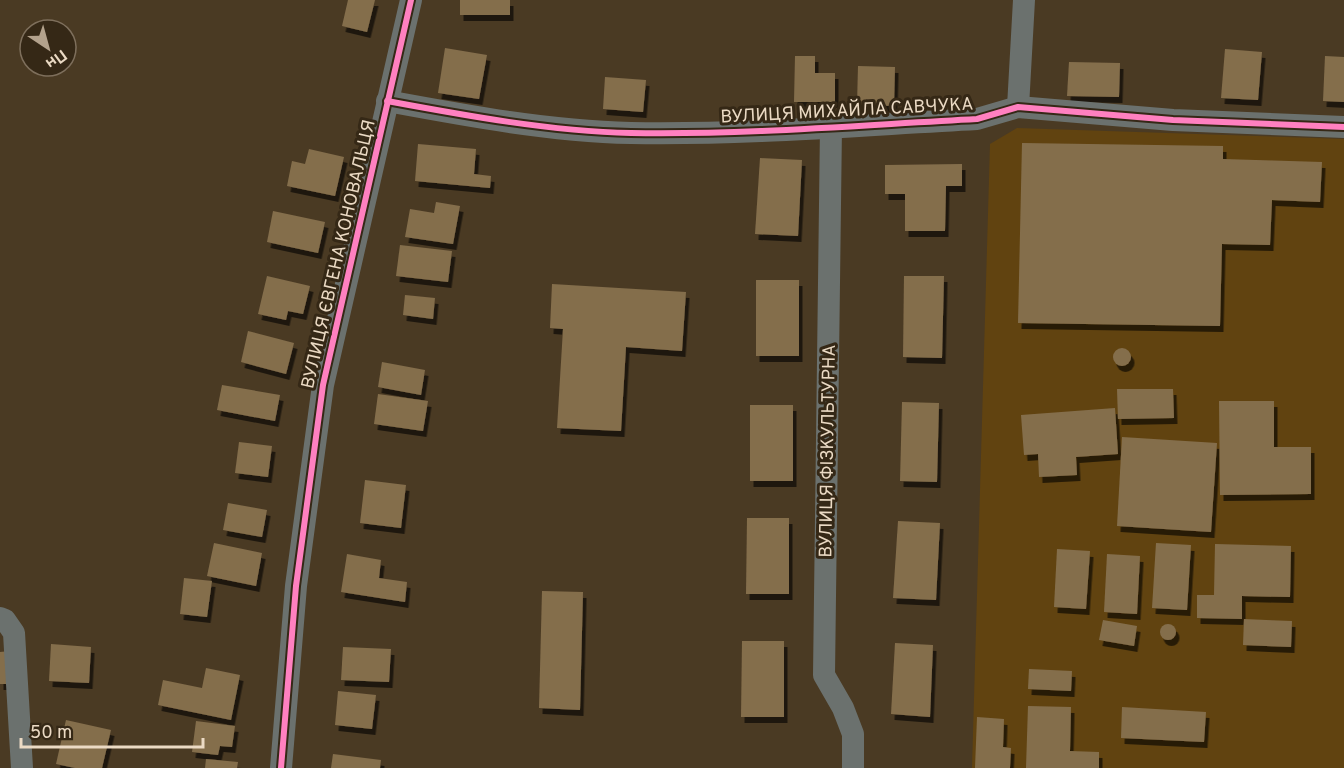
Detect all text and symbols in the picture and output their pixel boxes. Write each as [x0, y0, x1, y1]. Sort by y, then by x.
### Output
north arrow [18, 18, 78, 78]
text: Пн [41, 44, 70, 73]
street label: ВУЛИЦЯ МИХАЙЛА САВЧУКА [720, 91, 974, 130]
street label: ВУЛИЦЯ ЄВГЕНА КОНОВАЛЬЦЯ [297, 118, 382, 391]
street label: ВУЛИЦЯ ФІЗКУЛЬТУРНА [815, 344, 842, 558]
scale bar [21, 711, 202, 749]
text: 50 m [30, 722, 72, 745]

